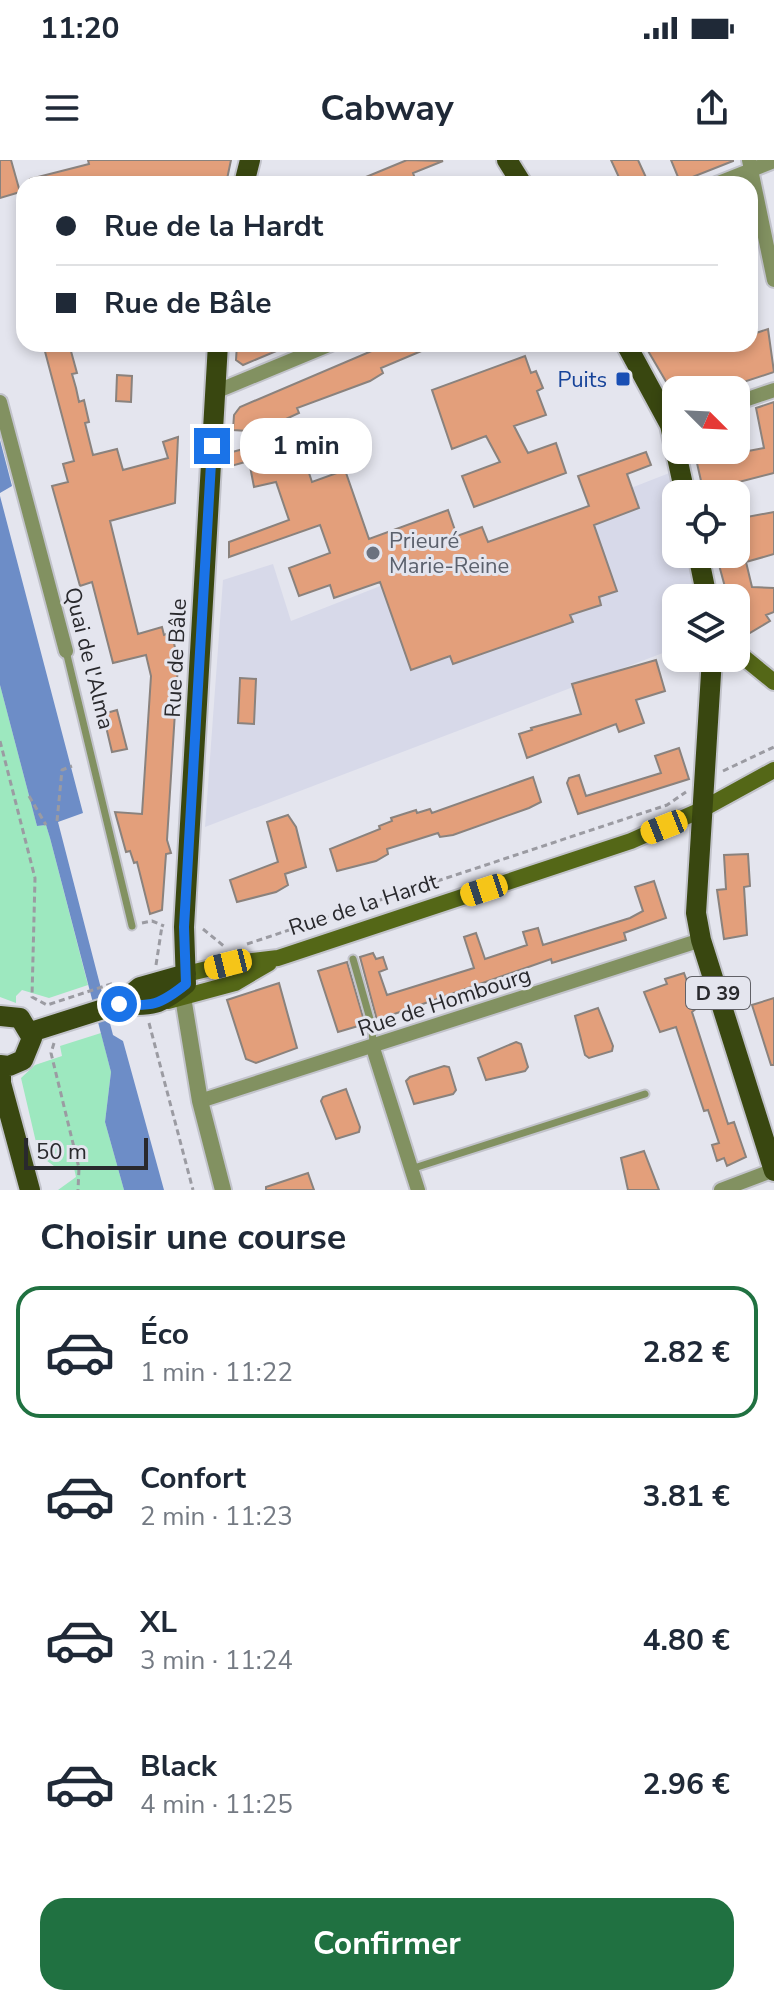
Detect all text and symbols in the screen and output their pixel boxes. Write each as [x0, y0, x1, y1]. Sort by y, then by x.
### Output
text: 11:20 [40, 8, 119, 49]
text: Cabway [320, 84, 454, 133]
icon: menu [40, 86, 84, 130]
icon: share [690, 86, 734, 130]
text: Rue de la Hardt [104, 206, 323, 247]
text: Rue de Bâle [104, 283, 271, 324]
place label: Puits [557, 365, 607, 395]
marker: Puits [614, 370, 632, 388]
north arrow [662, 376, 750, 464]
map controls [662, 376, 750, 672]
callout: 1 min [240, 418, 372, 474]
route end [194, 428, 230, 464]
text: 1 min [272, 428, 340, 463]
button: locate [662, 480, 750, 568]
place label: Prieuré Marie-Reine [389, 526, 509, 581]
marker: Prieuré Marie-Reine [364, 544, 382, 562]
street label: Quai de l'Alma [57, 584, 121, 732]
button: layers [662, 584, 750, 672]
street label: Rue de Bâle [158, 598, 194, 718]
car [637, 807, 691, 847]
street label: Rue de la Hardt [285, 867, 442, 943]
car [457, 871, 511, 909]
car [202, 947, 254, 981]
street label: Rue de Hombourg [354, 960, 535, 1044]
road number: D 39 [686, 977, 750, 1009]
route start [101, 986, 137, 1022]
scale bar [24, 1134, 148, 1170]
text: 50 m [36, 1137, 87, 1167]
text: Choisir une course [40, 1213, 346, 1262]
text: Éco [140, 1314, 189, 1355]
icon: car [44, 1316, 116, 1388]
text: 2.82 € [642, 1332, 730, 1373]
text: 1 min · 11:22 [140, 1355, 293, 1390]
text: Confort [140, 1458, 246, 1499]
icon: car [44, 1460, 116, 1532]
text: 3.81 € [642, 1476, 730, 1517]
text: 2 min · 11:23 [140, 1499, 293, 1534]
text: XL [140, 1602, 177, 1643]
icon: car [44, 1604, 116, 1676]
text: 4.80 € [642, 1620, 730, 1661]
text: 3 min · 11:24 [140, 1643, 293, 1678]
text: Black [140, 1746, 217, 1787]
icon: car [44, 1748, 116, 1820]
text: 2.96 € [642, 1764, 730, 1805]
text: 4 min · 11:25 [140, 1787, 293, 1822]
button: Confirmer [40, 1898, 734, 1990]

